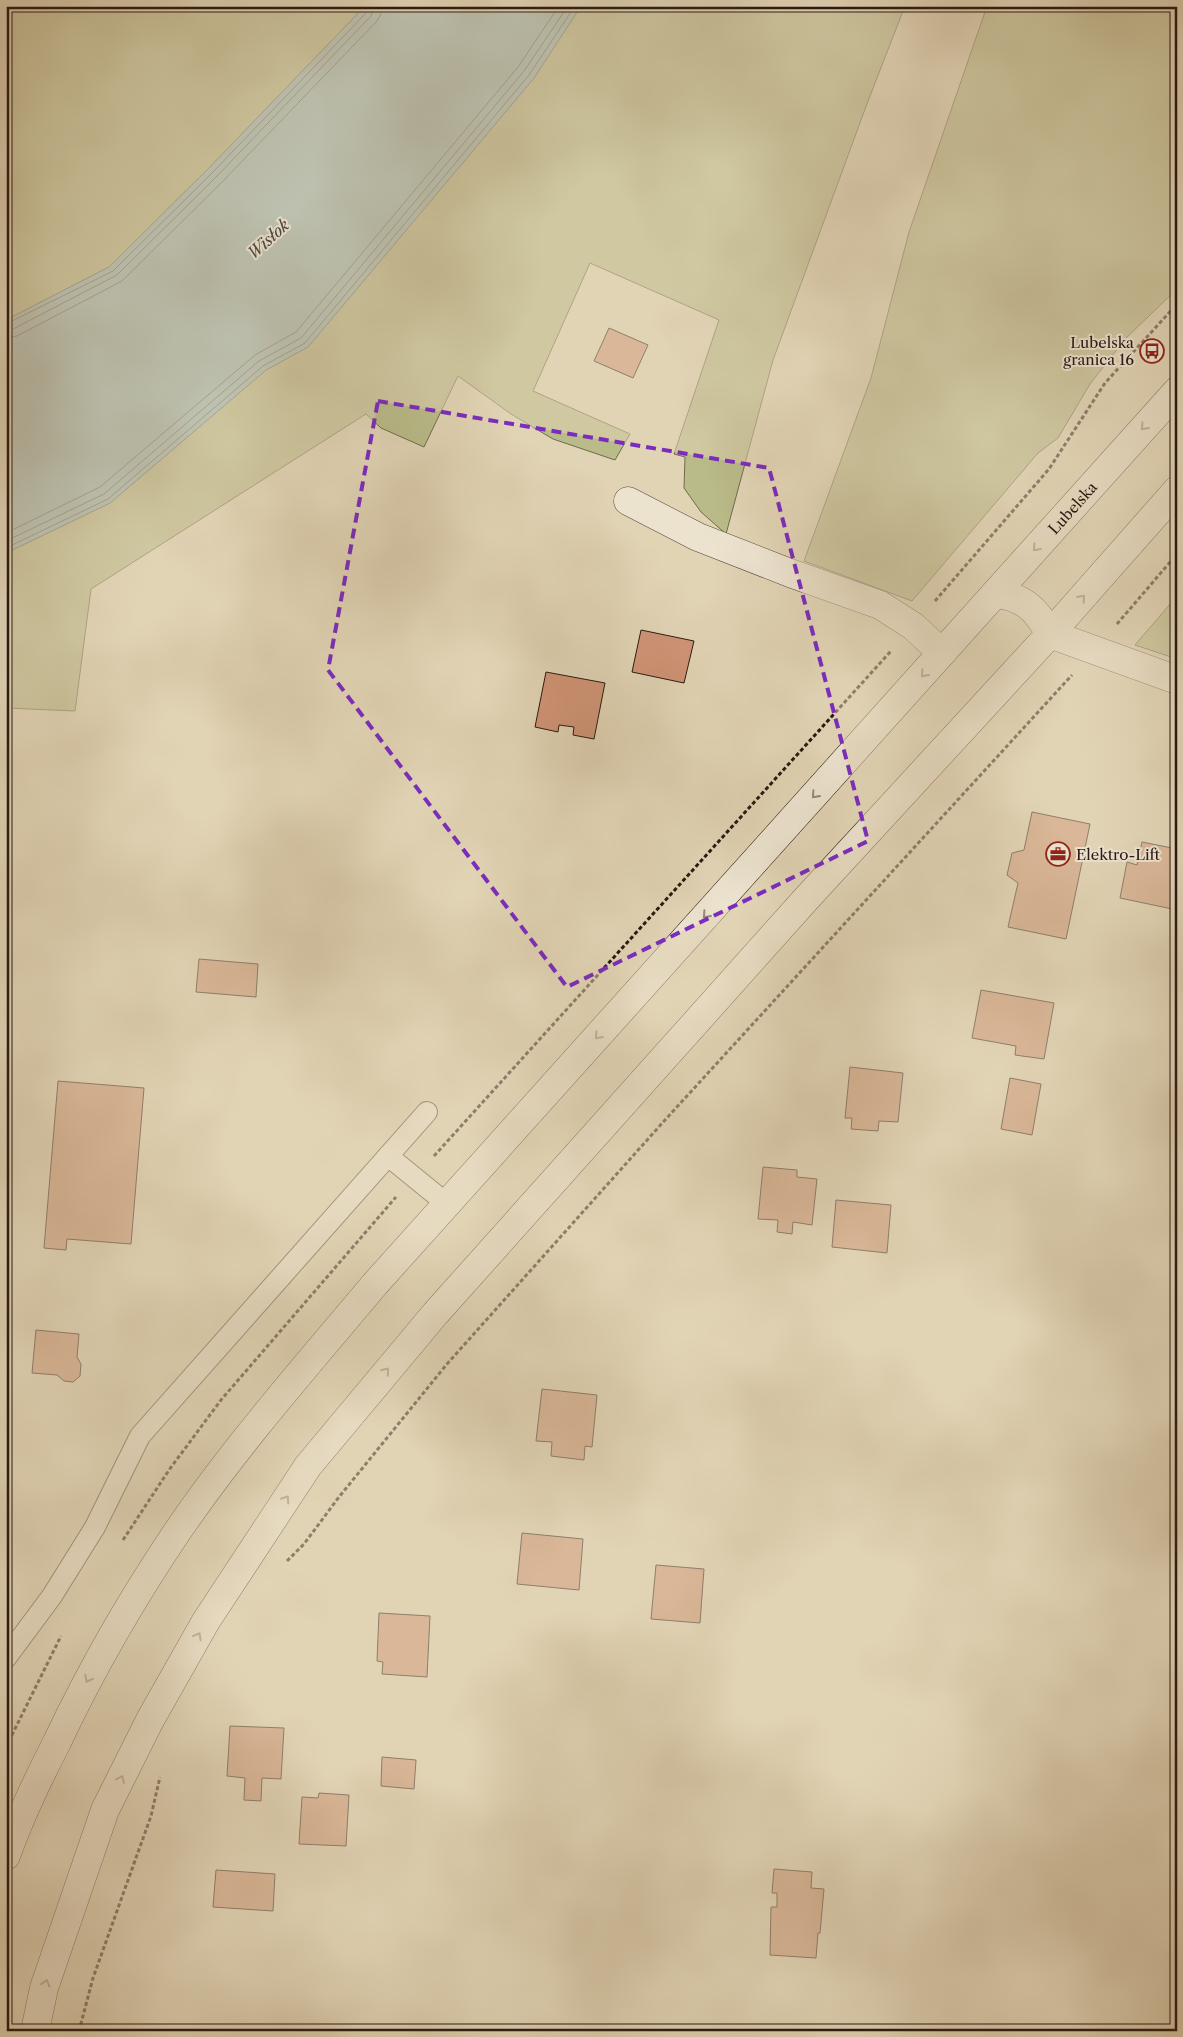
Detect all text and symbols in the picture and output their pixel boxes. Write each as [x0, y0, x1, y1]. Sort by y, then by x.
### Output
water label: Wisłok [243, 214, 294, 263]
place label: Lubelska granica 16 [1063, 333, 1134, 369]
bus stop icon: Lubelska granica 16 [1139, 338, 1165, 364]
one-way arrow [1141, 422, 1150, 431]
street label: Lubelska [1044, 478, 1101, 538]
one-way arrow [1033, 543, 1042, 552]
one-way arrow [1076, 594, 1085, 603]
one-way arrow [921, 668, 930, 677]
one-way arrow [812, 789, 821, 798]
office icon: Elektro-Lift [1045, 841, 1071, 867]
place label: Elektro-Lift [1076, 845, 1161, 864]
one-way arrow [703, 910, 712, 919]
one-way arrow [594, 1031, 603, 1040]
one-way arrow [380, 1368, 389, 1377]
one-way arrow [280, 1496, 289, 1505]
one-way arrow [191, 1632, 201, 1641]
one-way arrow [84, 1673, 94, 1682]
one-way arrow [115, 1775, 125, 1784]
one-way arrow [40, 1980, 50, 1988]

